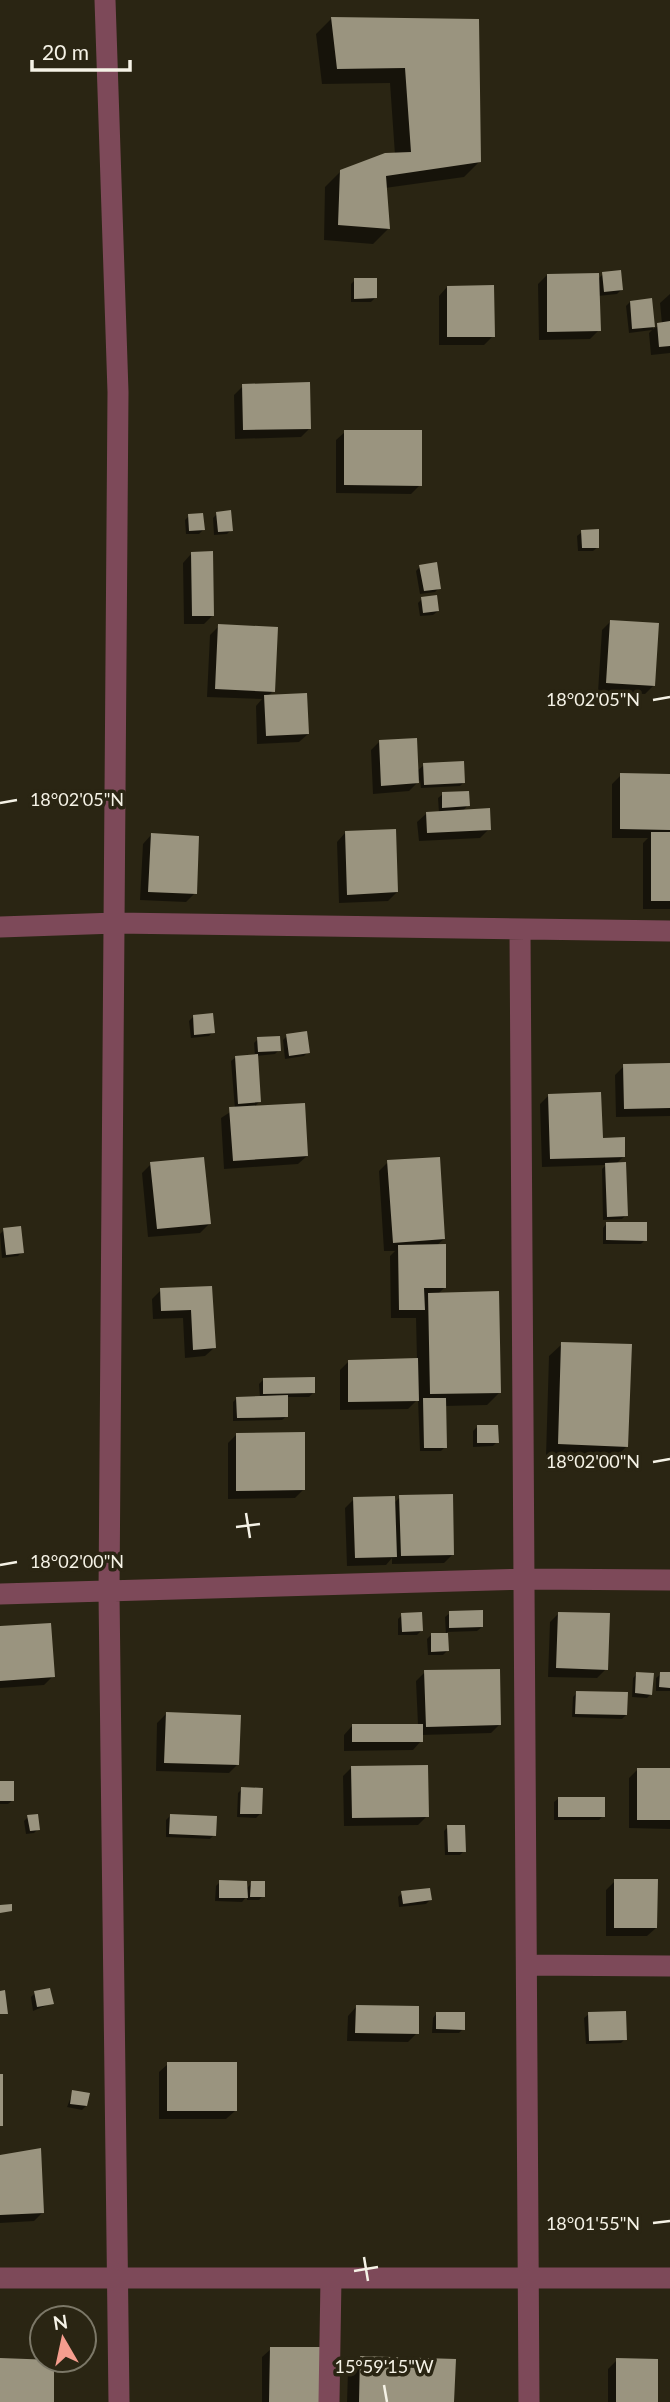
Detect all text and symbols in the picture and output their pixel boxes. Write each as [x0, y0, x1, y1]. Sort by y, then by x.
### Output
scale bar [32, 28, 130, 72]
text: 20 m [42, 39, 89, 64]
text: 18°02'05"N [546, 688, 640, 710]
text: 18°02'05"N [30, 788, 124, 810]
text: 18°02'00"N [546, 1450, 640, 1472]
text: 18°02'00"N [30, 1550, 124, 1572]
text: 18°01'55"N [546, 2212, 640, 2234]
north arrow [28, 2304, 98, 2374]
text: N [51, 2309, 69, 2334]
text: 15°59'15"W [334, 2355, 434, 2377]

